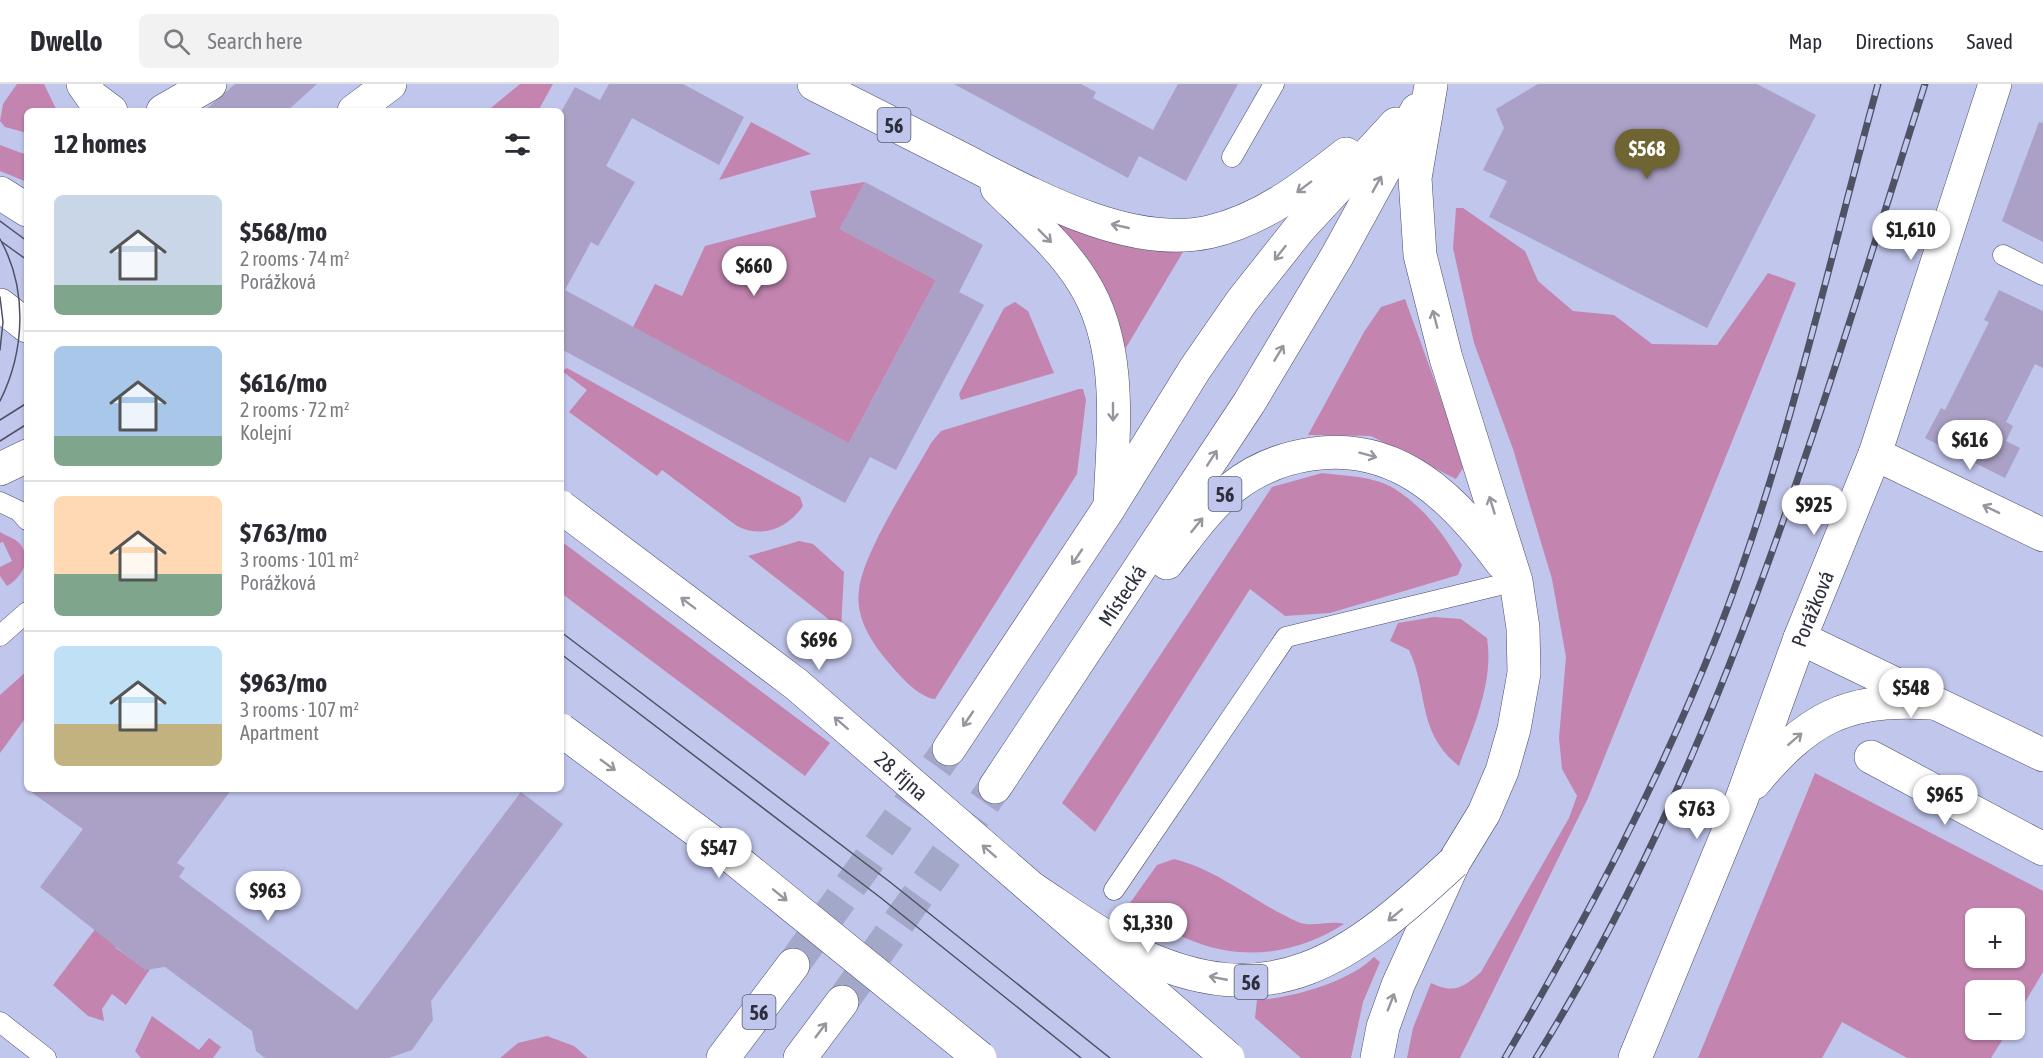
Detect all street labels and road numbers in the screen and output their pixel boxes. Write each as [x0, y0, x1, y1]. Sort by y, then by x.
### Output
road number: 56 [878, 108, 910, 142]
road number: 56 [1208, 477, 1242, 511]
street label: Místecká [1093, 560, 1151, 630]
street label: Porážková [1786, 567, 1838, 650]
street label: 28. října [870, 746, 933, 805]
road number: 56 [1234, 965, 1268, 999]
road number: 56 [742, 995, 776, 1029]

